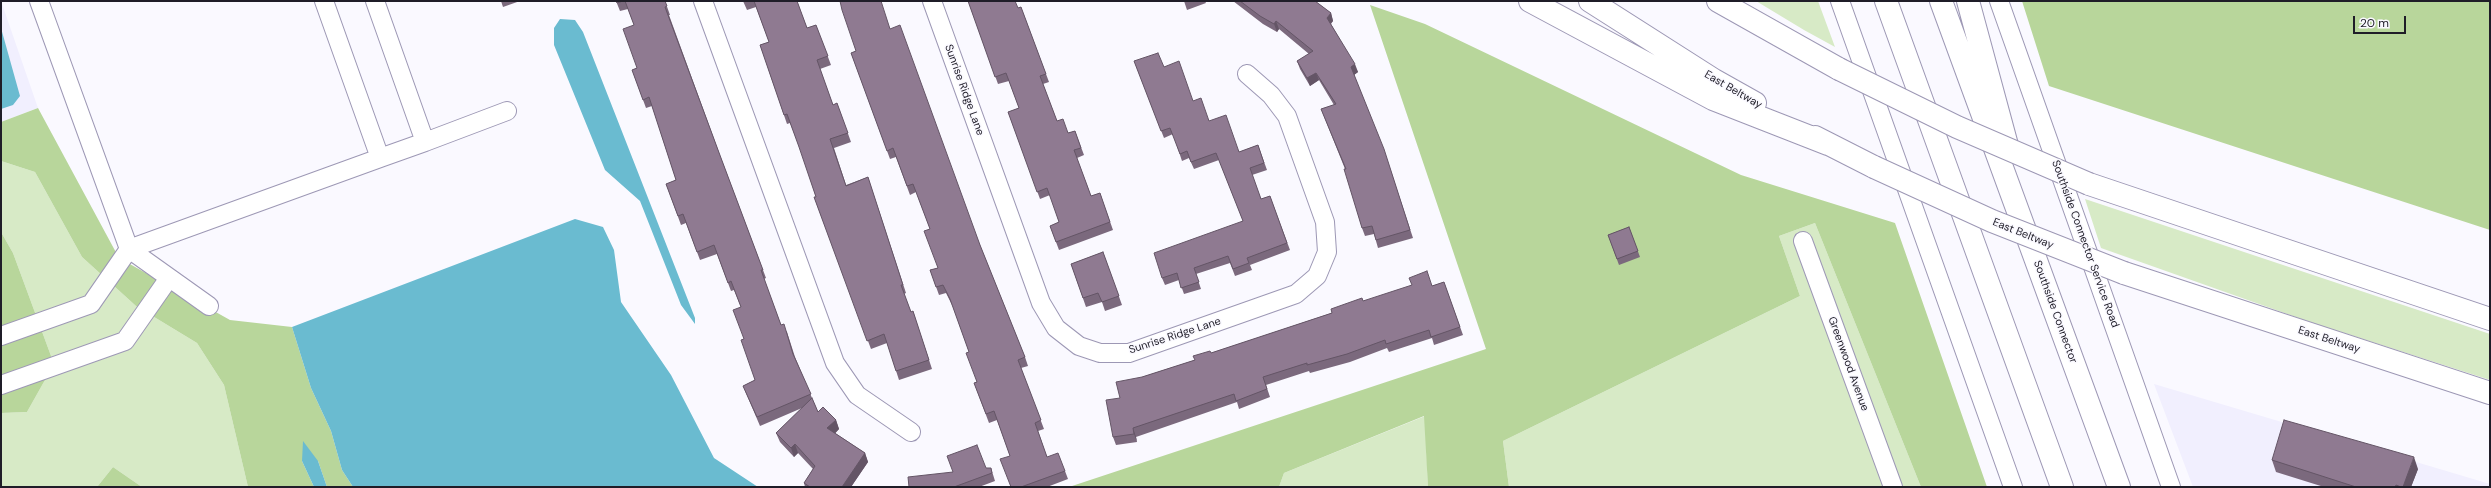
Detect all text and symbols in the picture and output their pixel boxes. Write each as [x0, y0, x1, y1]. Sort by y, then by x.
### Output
scale bar [2355, 8, 2408, 34]
text: 20 m [2360, 15, 2389, 31]
street label: Sunrise Ridge Lane [941, 43, 987, 137]
street label: East Beltway [1702, 68, 1764, 112]
street label: Southside Connector Service Road [2048, 158, 2122, 330]
street label: East Beltway [1991, 216, 2055, 252]
street label: Southside Connector [2030, 259, 2080, 365]
street label: Sunrise Ridge Lane [1127, 315, 1223, 357]
street label: Greenwood Avenue [1825, 315, 1871, 413]
street label: East Beltway [2296, 324, 2362, 356]

